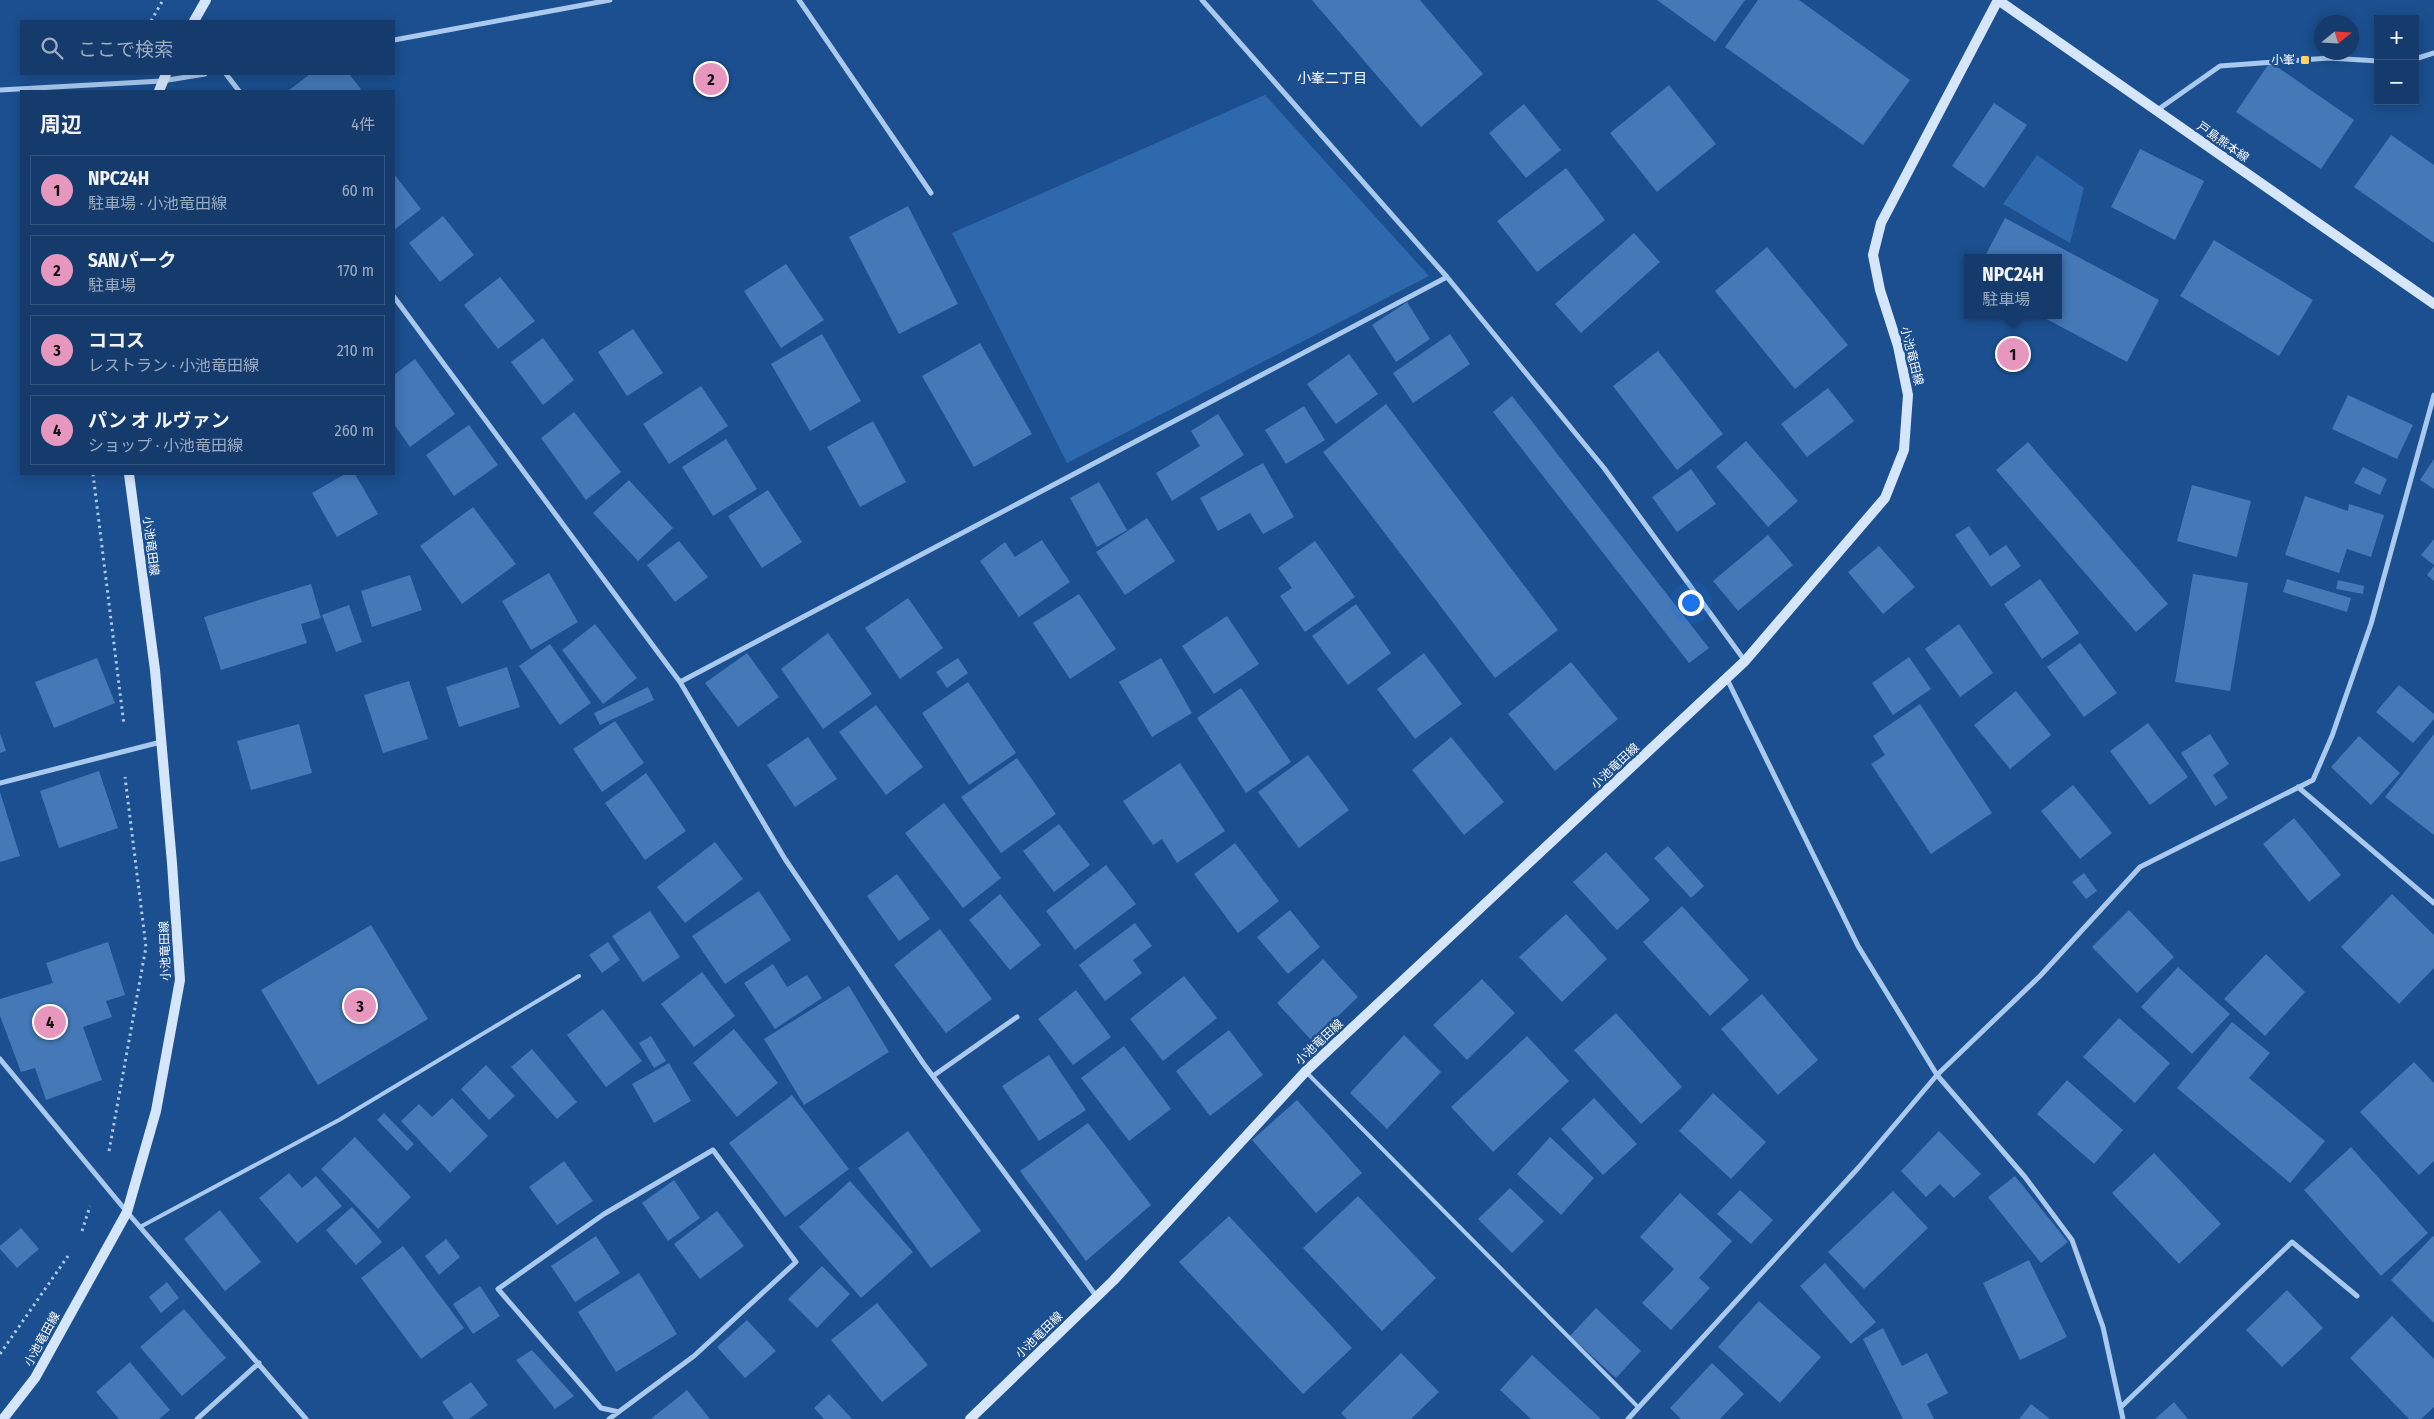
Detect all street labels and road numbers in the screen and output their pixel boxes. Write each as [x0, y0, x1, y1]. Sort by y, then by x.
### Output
street label: 戸島熊本線 [2194, 119, 2252, 165]
street label: 小池竜田線 [1898, 325, 1926, 387]
street label: 小池竜田線 [140, 515, 162, 577]
street label: 小池竜田線 [1588, 740, 1642, 792]
street label: 小池竜田線 [157, 921, 173, 981]
street label: 小池竜田線 [1292, 1016, 1346, 1068]
street label: 小池竜田線 [21, 1309, 63, 1369]
street label: 小池竜田線 [1013, 1309, 1065, 1361]

